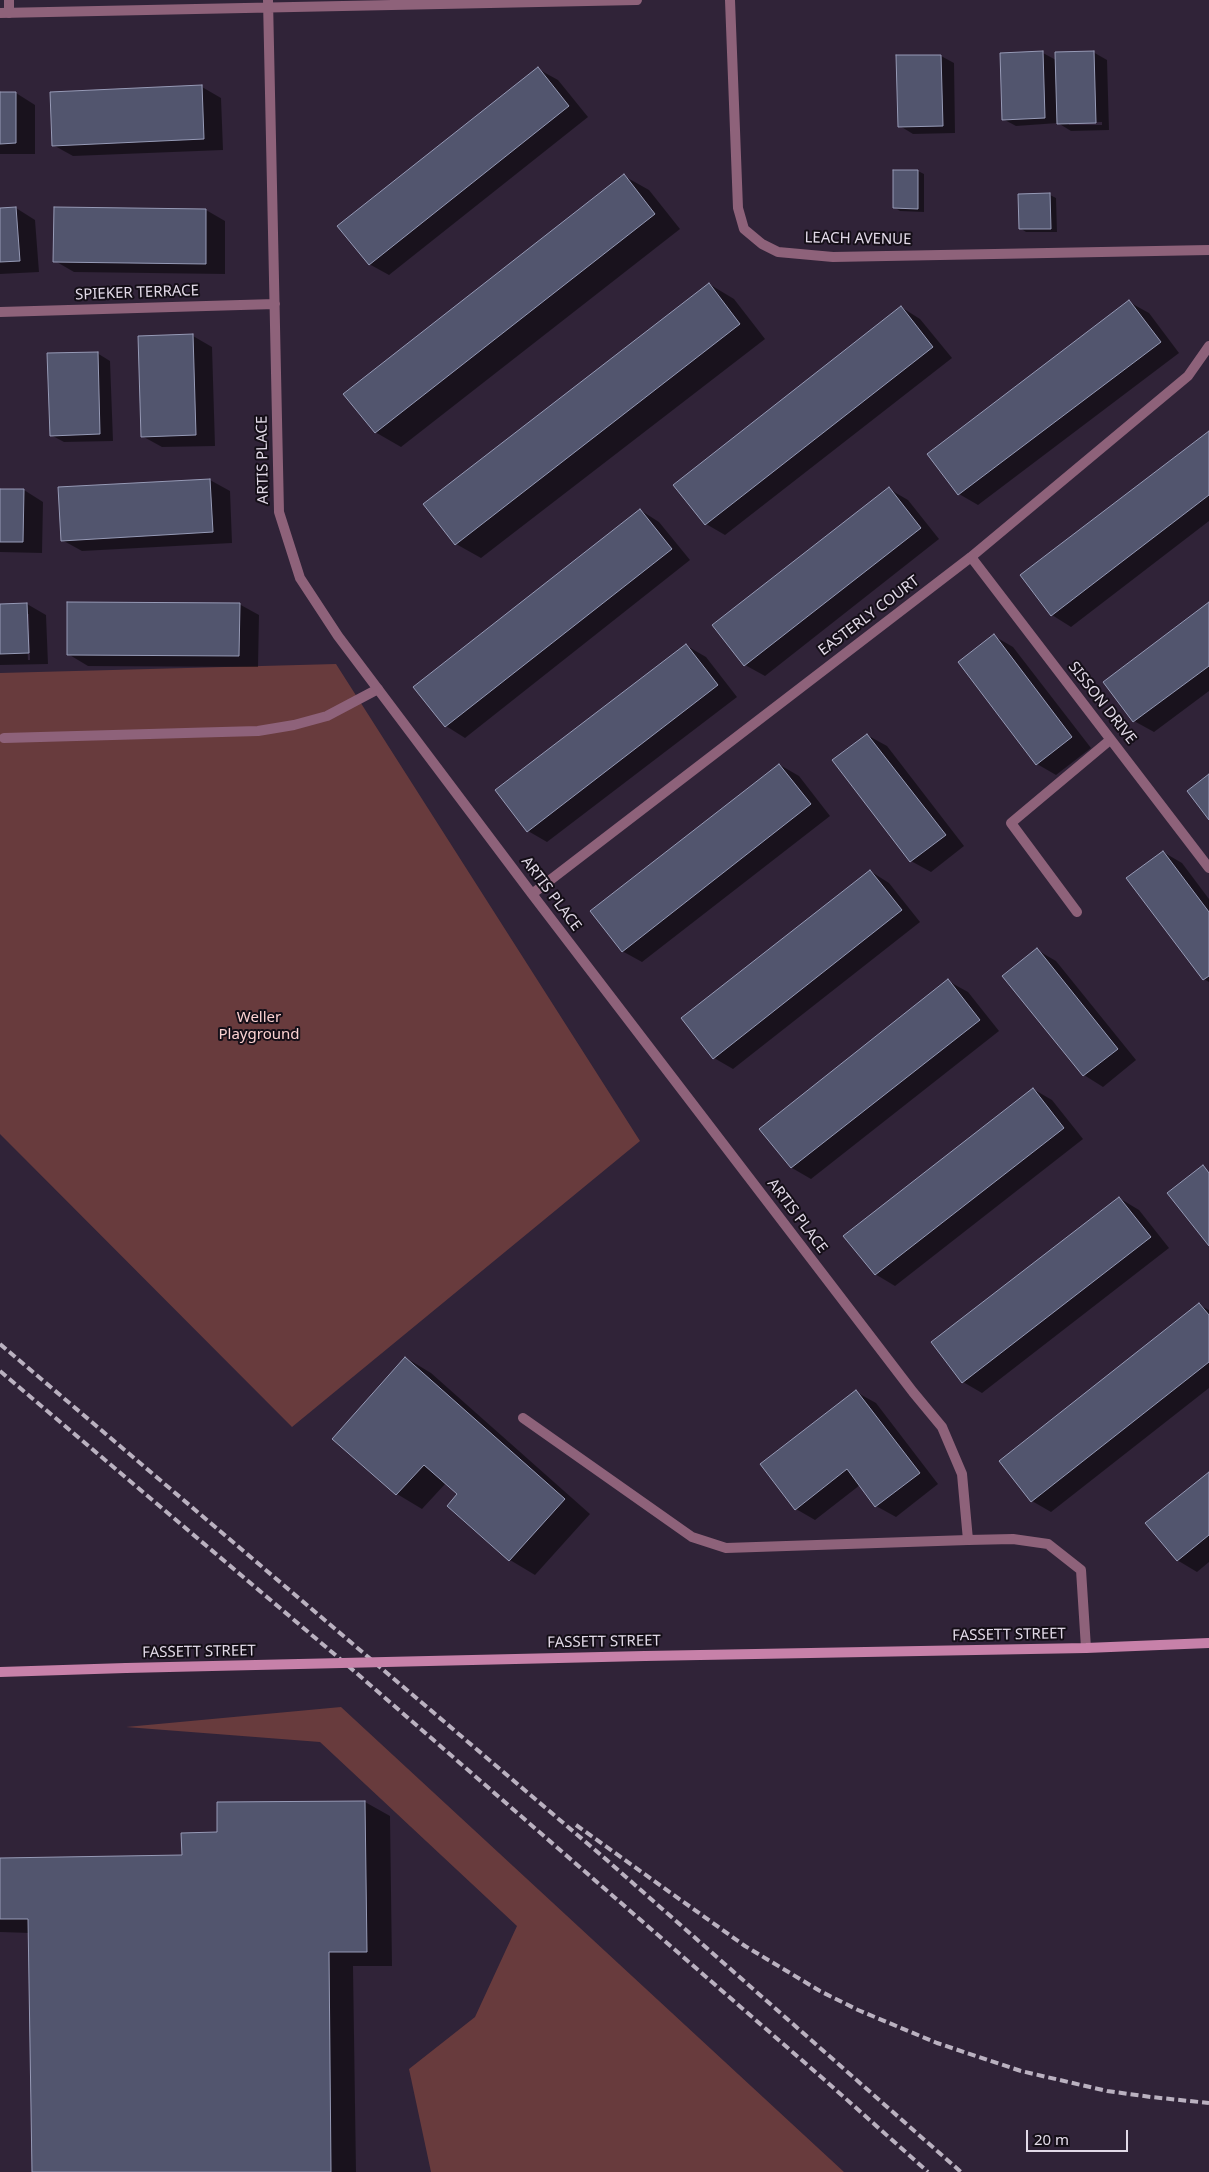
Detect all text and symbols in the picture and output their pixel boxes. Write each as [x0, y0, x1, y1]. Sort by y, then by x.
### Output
street label: LEACH AVENUE [804, 229, 912, 249]
street label: SPIEKER TERRACE [75, 282, 199, 304]
street label: ARTIS PLACE [253, 416, 273, 504]
street label: EASTERLY COURT [815, 572, 923, 660]
street label: SISSON DRIVE [1064, 658, 1140, 748]
street label: ARTIS PLACE [517, 853, 585, 935]
park label: Weller Playground [219, 1009, 299, 1044]
street label: ARTIS PLACE [763, 1175, 831, 1257]
street label: FASSETT STREET [952, 1625, 1066, 1645]
street label: FASSETT STREET [547, 1632, 661, 1652]
street label: FASSETT STREET [142, 1642, 256, 1662]
scale bar [1029, 2120, 1132, 2152]
text: 20 m [1034, 2129, 1069, 2149]

